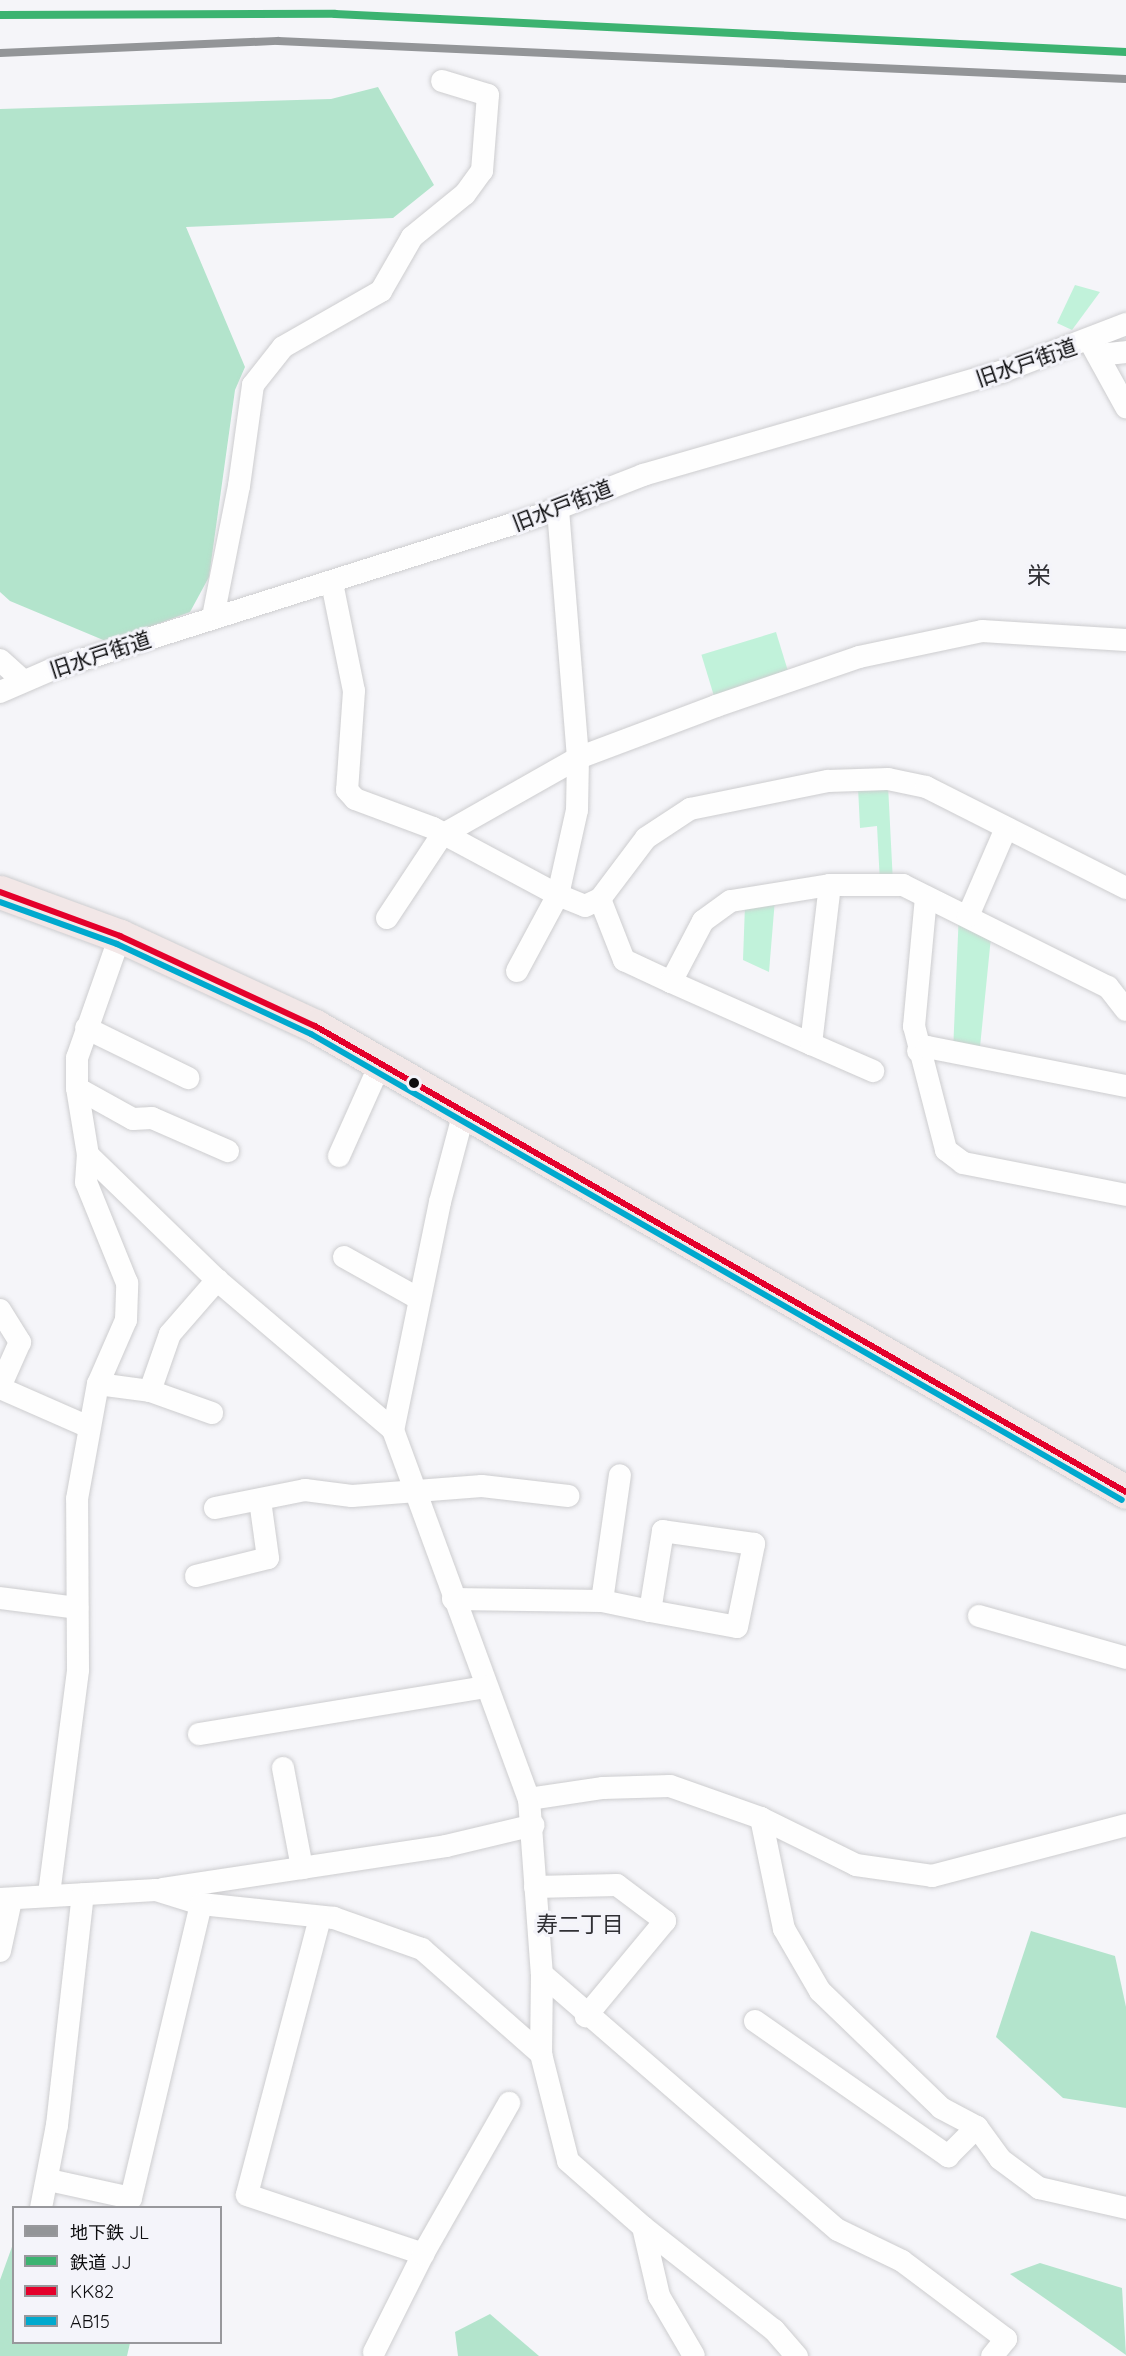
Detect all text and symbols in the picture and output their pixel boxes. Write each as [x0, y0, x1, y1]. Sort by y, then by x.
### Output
street label: 旧水戸街道 [972, 333, 1080, 391]
street label: 旧水戸街道 [508, 474, 616, 536]
district label: 栄 [1027, 562, 1051, 590]
street label: 旧水戸街道 [46, 626, 154, 682]
unlabelled marker [408, 1077, 420, 1089]
district label: 寿二丁目 [536, 1912, 624, 1938]
legend [12, 2206, 222, 2344]
text: 地下鉄 JL [70, 2221, 149, 2244]
text: 鉄道 JJ [70, 2251, 132, 2274]
text: KK82 [70, 2280, 114, 2303]
text: AB15 [70, 2310, 110, 2333]

